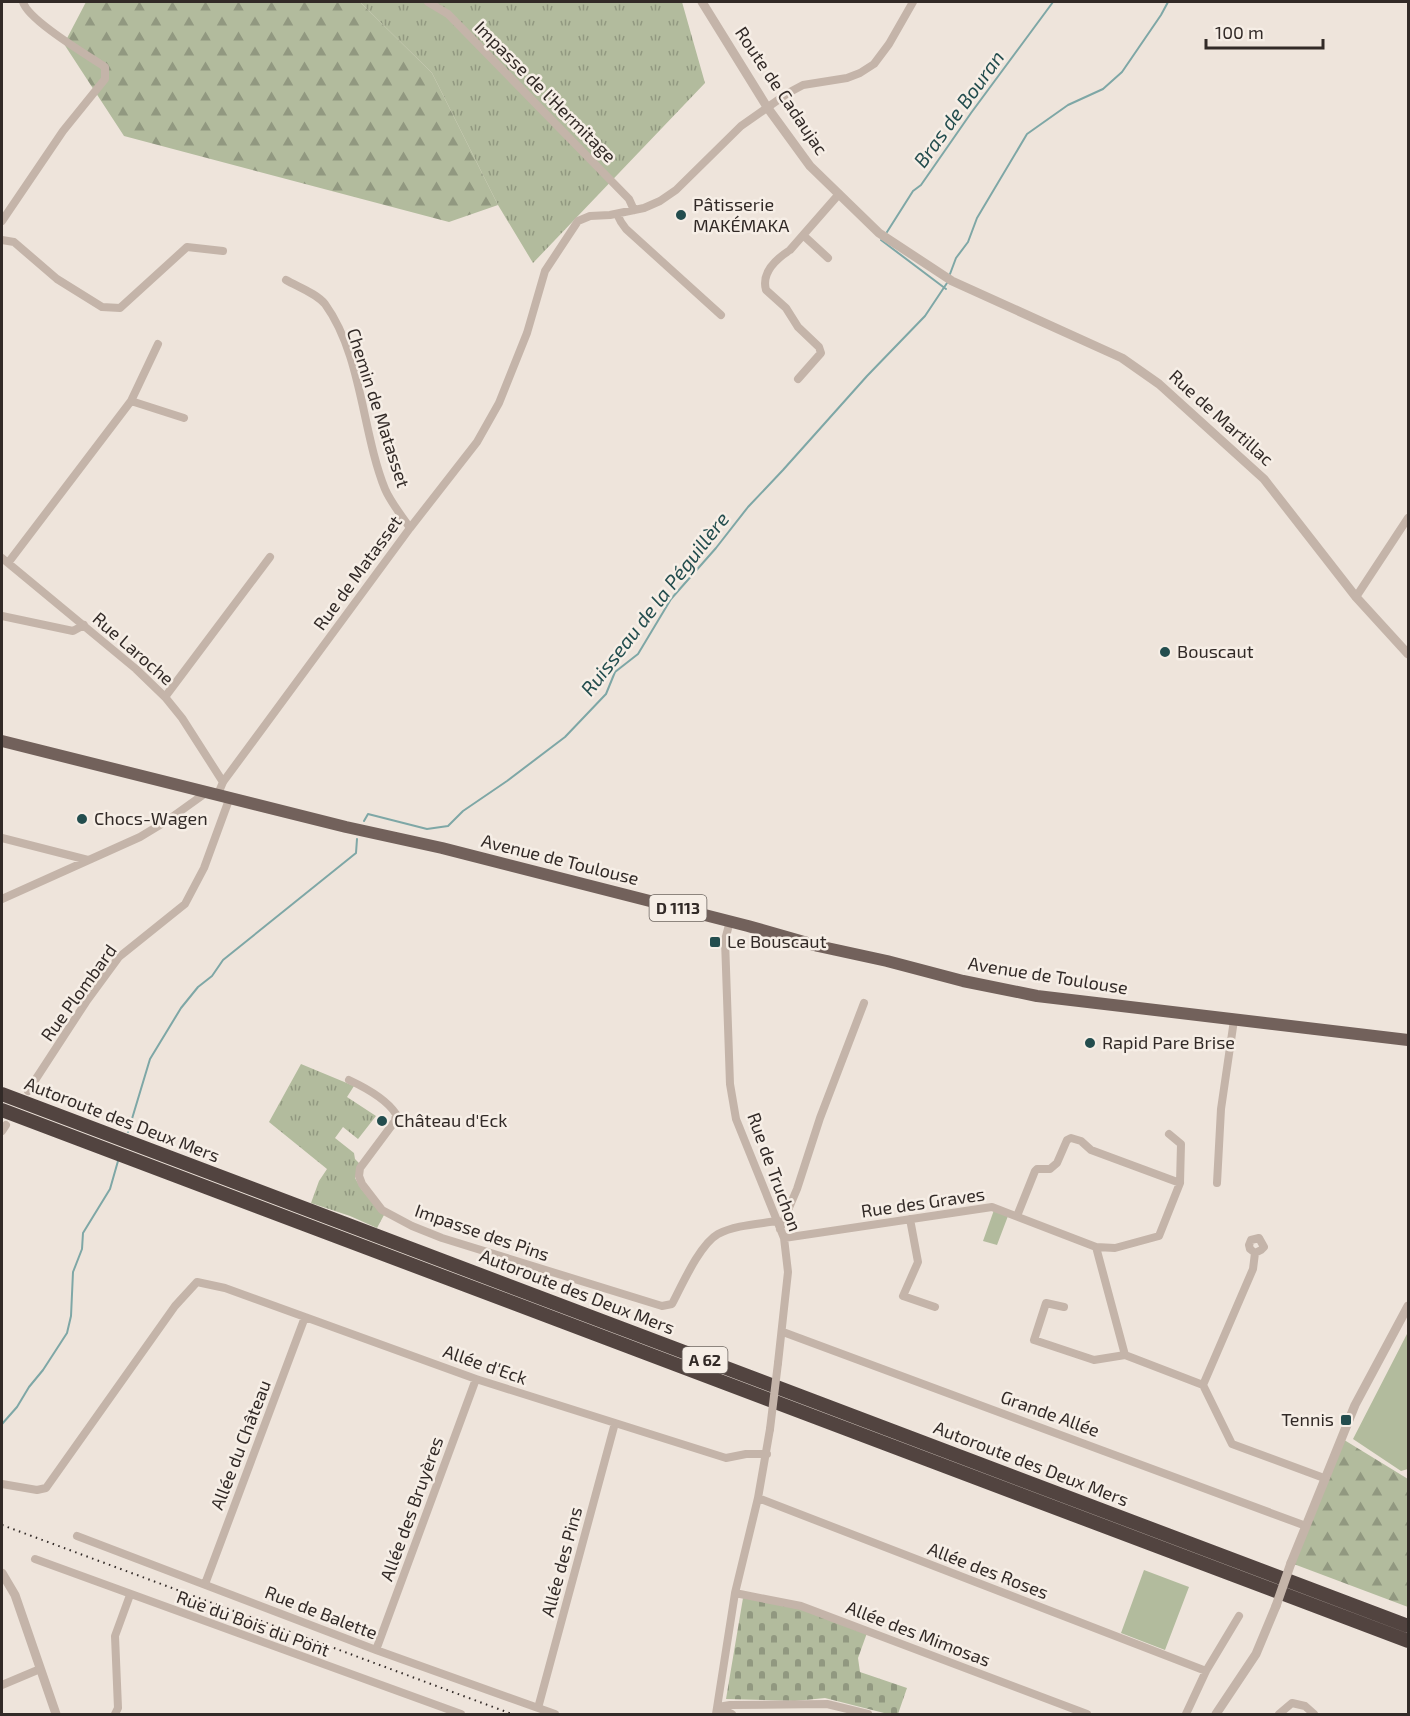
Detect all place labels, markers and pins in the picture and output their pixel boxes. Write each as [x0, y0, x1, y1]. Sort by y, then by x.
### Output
place label: Pâtisserie MAKÉMAKA [693, 193, 790, 236]
marker: Pâtisserie MAKÉMAKA [674, 208, 688, 222]
place label: Bouscaut [1177, 640, 1254, 662]
marker: Bouscaut [1158, 645, 1172, 659]
place label: Chocs-Wagen [94, 807, 208, 829]
marker: Chocs-Wagen [75, 812, 89, 826]
place label: Le Bouscaut [727, 930, 827, 952]
marker: Le Bouscaut [708, 935, 722, 949]
place label: Rapid Pare Brise [1102, 1031, 1235, 1053]
marker: Rapid Pare Brise [1083, 1036, 1097, 1050]
place label: Château d'Eck [394, 1109, 507, 1131]
marker: Château d'Eck [375, 1114, 389, 1128]
place label: Tennis [1281, 1408, 1334, 1430]
marker: Tennis [1339, 1413, 1353, 1427]

